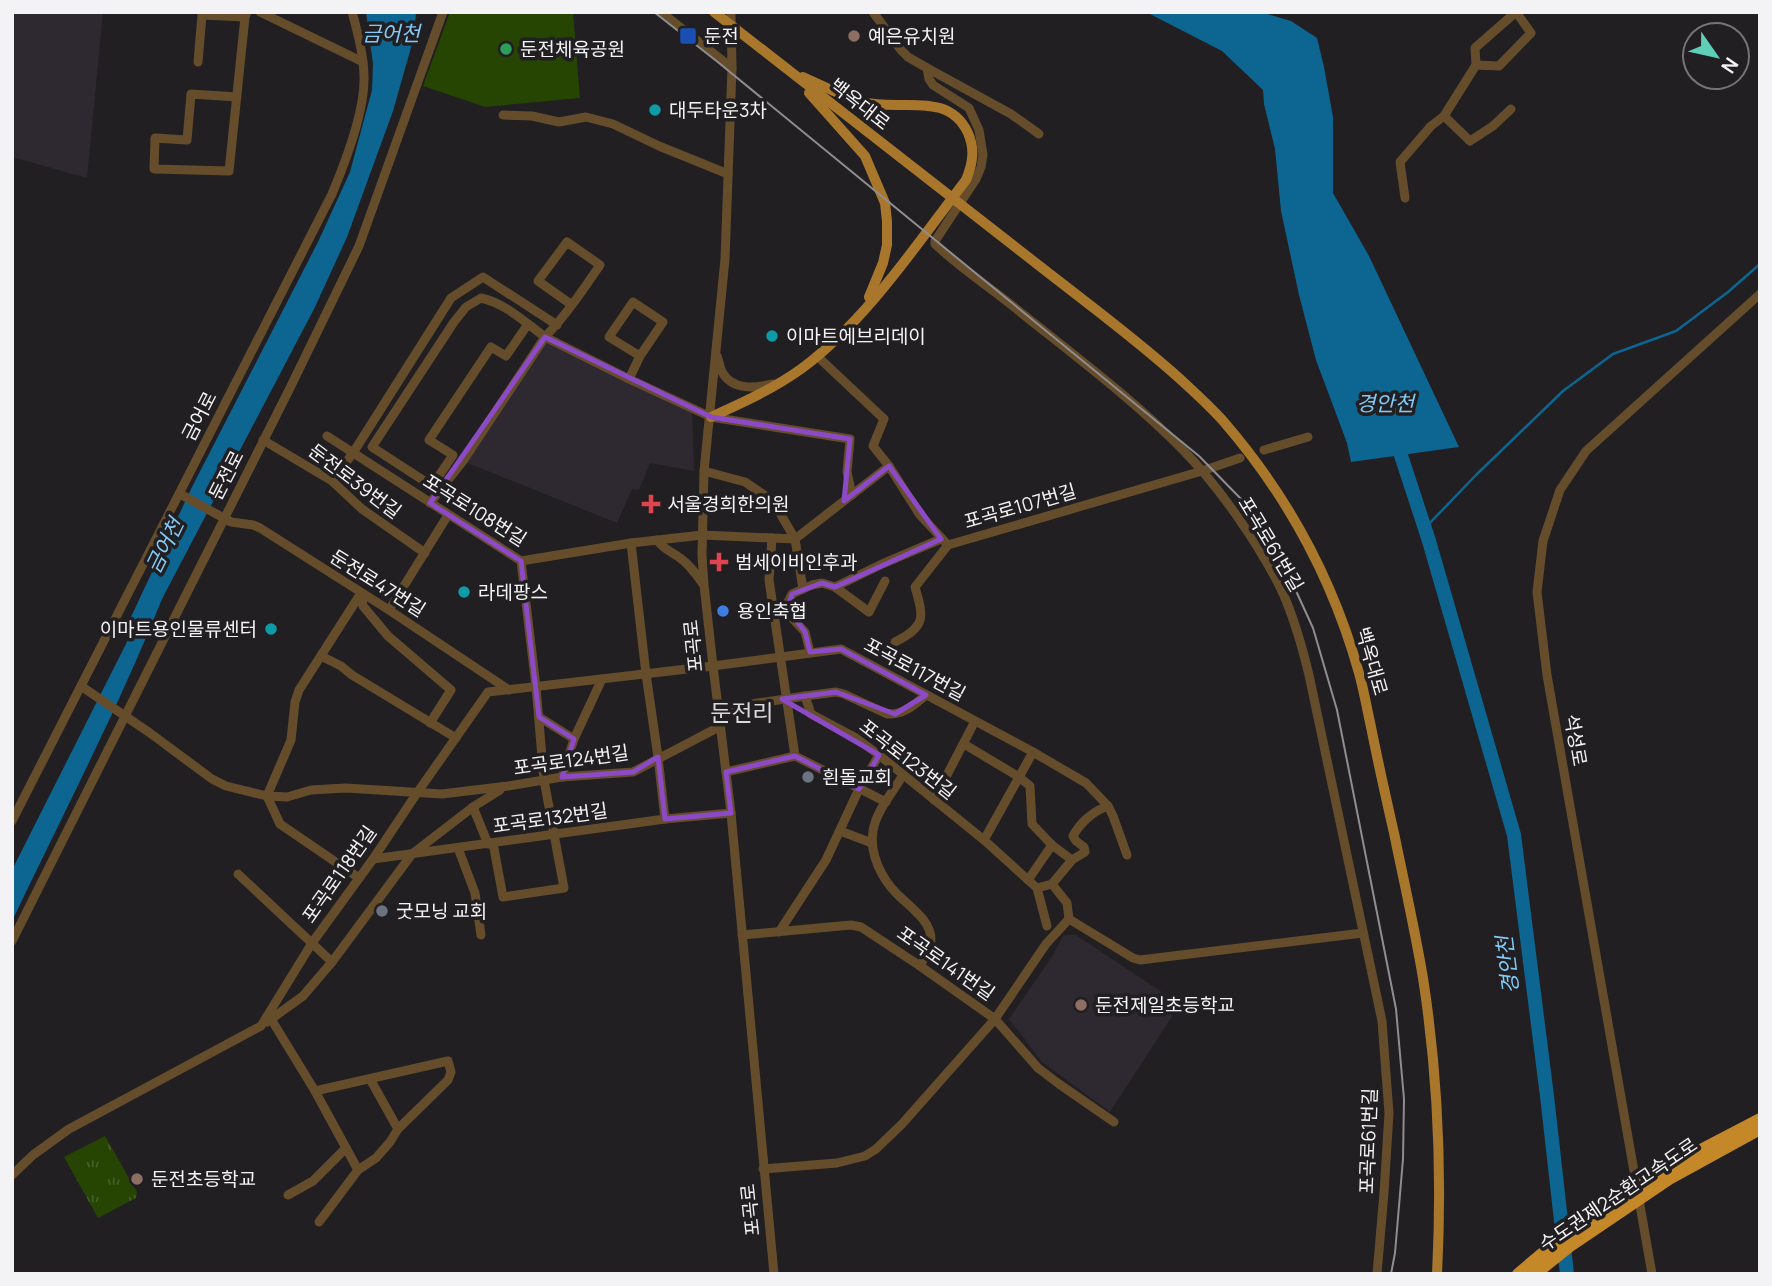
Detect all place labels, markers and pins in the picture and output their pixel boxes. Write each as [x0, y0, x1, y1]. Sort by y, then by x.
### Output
place label: 둔전 [704, 23, 739, 49]
place label: 예은유치원 [868, 23, 955, 49]
marker: 둔전 [678, 26, 698, 46]
marker: 예은유치원 [846, 28, 862, 44]
place label: 둔전체육공원 [520, 36, 625, 62]
marker: 둔전체육공원 [498, 41, 514, 57]
place label: 대두타운3차 [669, 97, 767, 123]
marker: 대두타운3차 [647, 102, 663, 118]
place label: 이마트에브리데이 [786, 323, 926, 349]
marker: 이마트에브리데이 [764, 328, 780, 344]
place label: 서울경희한의원 [667, 491, 789, 517]
marker: 서울경희한의원 [641, 494, 661, 514]
place label: 범세이비인후과 [735, 549, 857, 575]
marker: 범세이비인후과 [709, 552, 729, 572]
place label: 라데팡스 [478, 579, 548, 605]
marker: 라데팡스 [456, 584, 472, 600]
place label: 용인축협 [737, 598, 807, 624]
marker: 용인축협 [715, 603, 731, 619]
place label: 이마트용인물류센터 [100, 616, 257, 642]
marker: 이마트용인물류센터 [263, 621, 279, 637]
place label: 흰돌교회 [822, 764, 892, 790]
marker: 흰돌교회 [800, 769, 816, 785]
place label: 굿모닝 교회 [396, 898, 487, 924]
marker: 굿모닝 교회 [374, 903, 390, 919]
place label: 둔전제일초등학교 [1095, 992, 1235, 1018]
marker: 둔전제일초등학교 [1073, 997, 1089, 1013]
place label: 둔전초등학교 [151, 1166, 256, 1192]
marker: 둔전초등학교 [129, 1171, 145, 1187]

